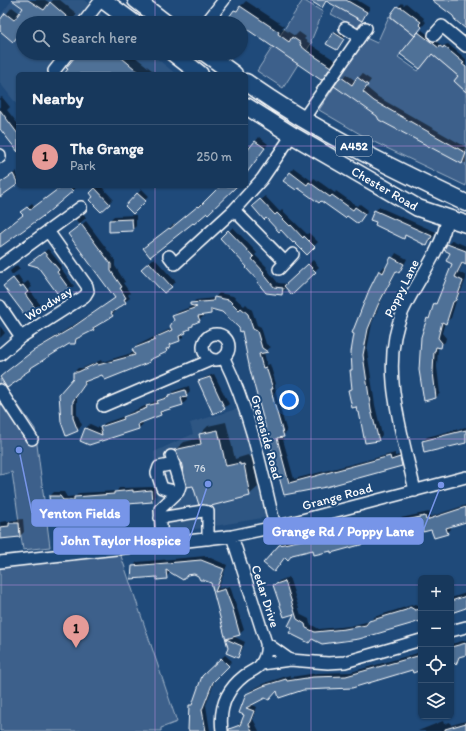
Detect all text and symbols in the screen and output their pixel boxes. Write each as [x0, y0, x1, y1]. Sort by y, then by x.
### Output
search box [16, 16, 248, 60]
icon: search [30, 27, 52, 49]
text: Search here [62, 29, 137, 47]
text: Nearby [32, 88, 84, 108]
road number: A452 [336, 136, 372, 156]
text: The Grange [70, 140, 144, 158]
text: 1 [42, 149, 48, 164]
text: 250 m [196, 149, 232, 164]
text: Park [70, 158, 96, 173]
street label: Chester Road [349, 163, 421, 214]
street label: Poppy Lane [381, 257, 422, 320]
street label: Woodway [22, 283, 75, 324]
your location [279, 390, 299, 410]
street label: Greenside Road [248, 393, 285, 481]
house number: 76 [194, 462, 206, 475]
street label: Grange Road [300, 480, 374, 513]
callout: Yenton Fields [32, 500, 129, 526]
text: Yenton Fields [38, 505, 121, 522]
callout: Grange Rd / Poppy Lane [264, 518, 423, 544]
text: Grange Rd / Poppy Lane [272, 523, 415, 540]
callout: John Taylor Hospice [54, 528, 189, 554]
text: John Taylor Hospice [60, 532, 181, 549]
street label: Cedar Drive [248, 563, 283, 629]
map controls [418, 575, 454, 719]
button: + [418, 575, 454, 611]
button: − [418, 611, 454, 647]
pin: 1 [63, 615, 89, 648]
button: locate [418, 647, 454, 683]
button: layers [418, 683, 454, 719]

